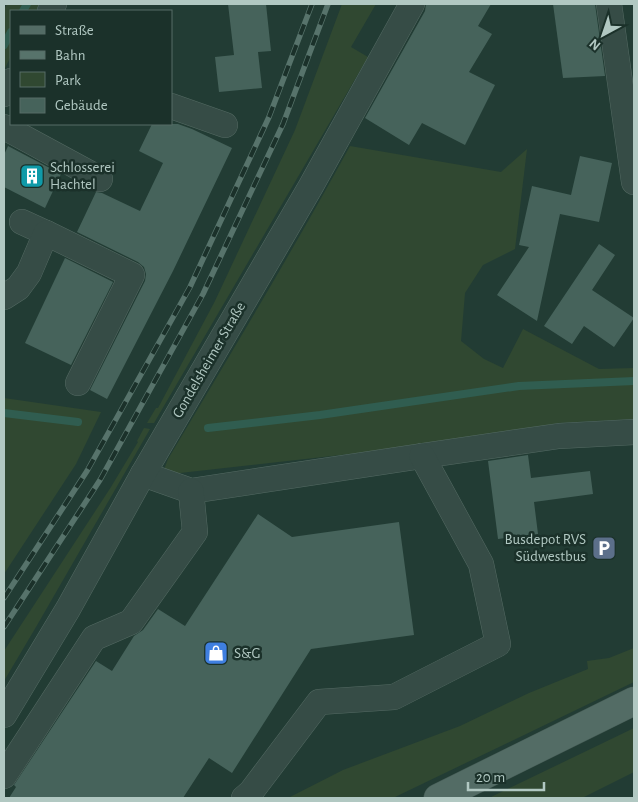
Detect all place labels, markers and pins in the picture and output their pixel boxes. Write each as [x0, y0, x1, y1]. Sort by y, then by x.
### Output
place label: Schlosserei Hachtel [50, 160, 115, 192]
building icon: Schlosserei Hachtel [19, 163, 45, 189]
place label: Busdepot RVS Südwestbus [505, 532, 586, 564]
parking icon: Busdepot RVS Südwestbus [591, 535, 617, 561]
shop icon: S&G [203, 640, 229, 666]
place label: S&G [234, 646, 261, 661]

